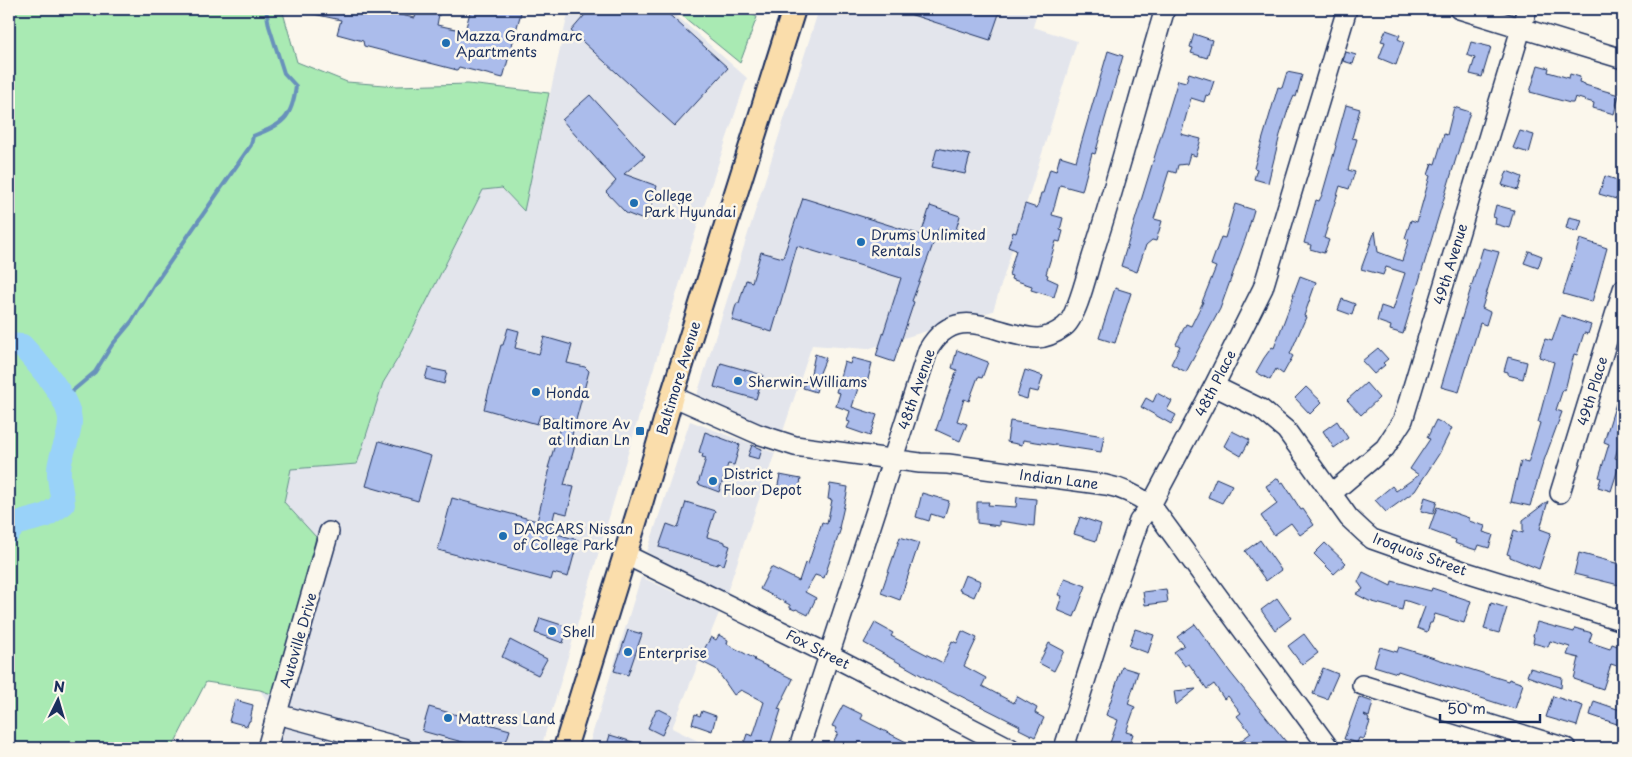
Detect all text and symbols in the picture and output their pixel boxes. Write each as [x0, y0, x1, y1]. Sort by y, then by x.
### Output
place label: Mazza Grandmarc Apartments [456, 25, 582, 62]
marker: Mazza Grandmarc Apartments [440, 37, 452, 49]
place label: College Park Hyundai [644, 185, 736, 222]
marker: College Park Hyundai [628, 197, 640, 209]
street label: 49th Avenue [1428, 221, 1472, 307]
place label: Drums Unlimited Rentals [871, 224, 986, 261]
marker: Drums Unlimited Rentals [855, 236, 867, 248]
street label: Baltimore Avenue [651, 318, 705, 438]
street label: 48th Avenue [892, 345, 940, 432]
street label: 48th Place [1189, 346, 1241, 420]
street label: 49th Place [1571, 354, 1613, 428]
place label: Sherwin-Williams [748, 371, 868, 392]
marker: Sherwin-Williams [732, 375, 744, 387]
place label: Honda [546, 382, 590, 403]
marker: Honda [530, 386, 542, 398]
place label: Baltimore Av at Indian Ln [542, 413, 631, 450]
marker: Baltimore Av at Indian Ln [634, 425, 646, 437]
place label: District Floor Depot [723, 463, 802, 500]
street label: Indian Lane [1018, 464, 1100, 494]
marker: District Floor Depot [707, 475, 719, 487]
place label: DARCARS Nissan of College Park [513, 518, 633, 555]
street label: Iroquois Street [1370, 527, 1470, 581]
marker: DARCARS Nissan of College Park [497, 530, 509, 542]
street label: Autoville Drive [274, 590, 322, 690]
place label: Shell [562, 621, 595, 642]
street label: Fox Street [782, 624, 854, 674]
marker: Shell [546, 625, 558, 637]
place label: Enterprise [638, 642, 707, 663]
marker: Enterprise [622, 646, 634, 658]
north arrow [32, 674, 82, 724]
text: N [53, 676, 66, 697]
scale bar [1440, 692, 1540, 724]
text: 50 m [1447, 696, 1486, 719]
place label: Mattress Land [458, 708, 556, 729]
marker: Mattress Land [442, 712, 454, 724]

